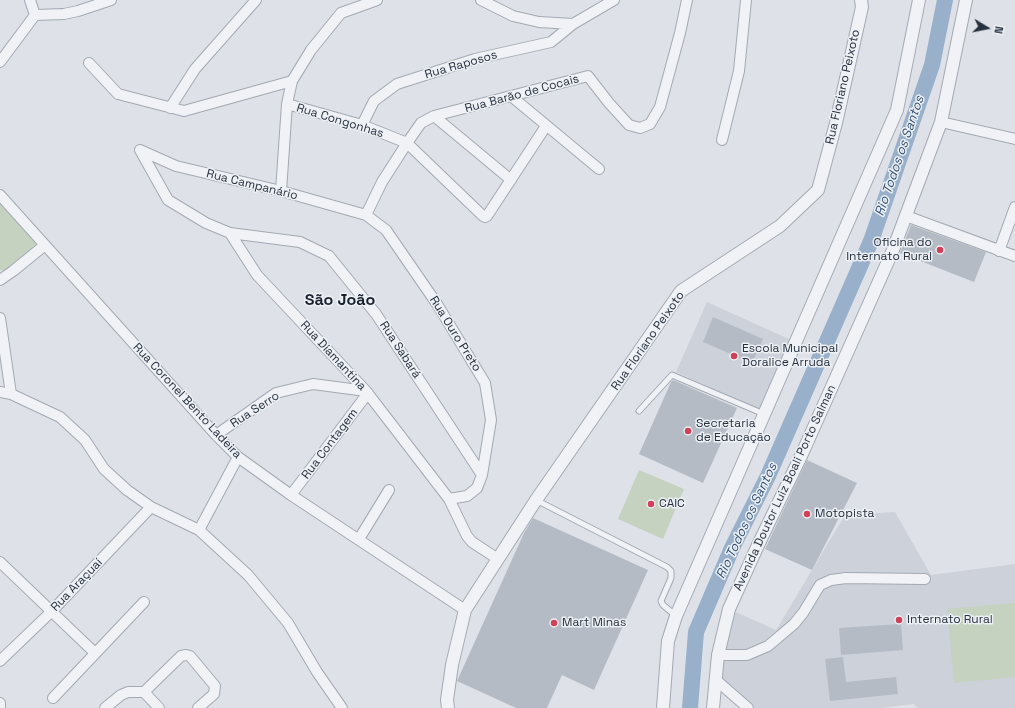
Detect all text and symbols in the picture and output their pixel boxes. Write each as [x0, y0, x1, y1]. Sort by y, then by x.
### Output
north arrow [967, 8, 1007, 48]
text: N [991, 25, 1006, 35]
street label: Rua Floriano Peixoto [823, 28, 863, 146]
street label: Rua Raposos [423, 48, 499, 82]
street label: Rua Barão de Cocais [463, 72, 581, 116]
water label: Rio Todos os Santos [872, 94, 928, 218]
street label: Rua Congonhas [295, 101, 385, 141]
street label: Rua Campanário [205, 167, 299, 203]
place label: Oficina do Internato Rural [846, 236, 932, 264]
marker: Oficina do Internato Rural [935, 245, 945, 255]
street label: Rua Floriano Peixoto [608, 289, 688, 393]
district label: São João [305, 291, 375, 311]
street label: Rua Ouro Preto [426, 294, 484, 374]
street label: Rua Diamantina [297, 318, 369, 394]
street label: Rua Sabará [376, 319, 424, 381]
street label: Rua Coronel Bento Ladeira [130, 340, 244, 462]
place label: Escola Municipal Doralice Arruda [742, 342, 838, 370]
marker: Escola Municipal Doralice Arruda [729, 351, 739, 361]
street label: Avenida Doutor Luiz Boali Porto Salman [731, 383, 839, 593]
street label: Rua Serro [228, 389, 282, 431]
street label: Rua Contagem [299, 406, 361, 482]
place label: Secretaria de Educação [696, 417, 771, 445]
marker: Secretaria de Educação [683, 426, 693, 436]
water label: Rio Todos os Santos [713, 461, 781, 581]
place label: CAIC [659, 497, 685, 511]
marker: CAIC [646, 499, 656, 509]
place label: Motopista [815, 507, 875, 521]
marker: Motopista [802, 509, 812, 519]
street label: Rua Araçuaí [48, 556, 106, 614]
place label: Internato Rural [907, 613, 993, 627]
marker: Internato Rural [894, 615, 904, 625]
place label: Mart Minas [562, 616, 626, 630]
marker: Mart Minas [549, 618, 559, 628]

